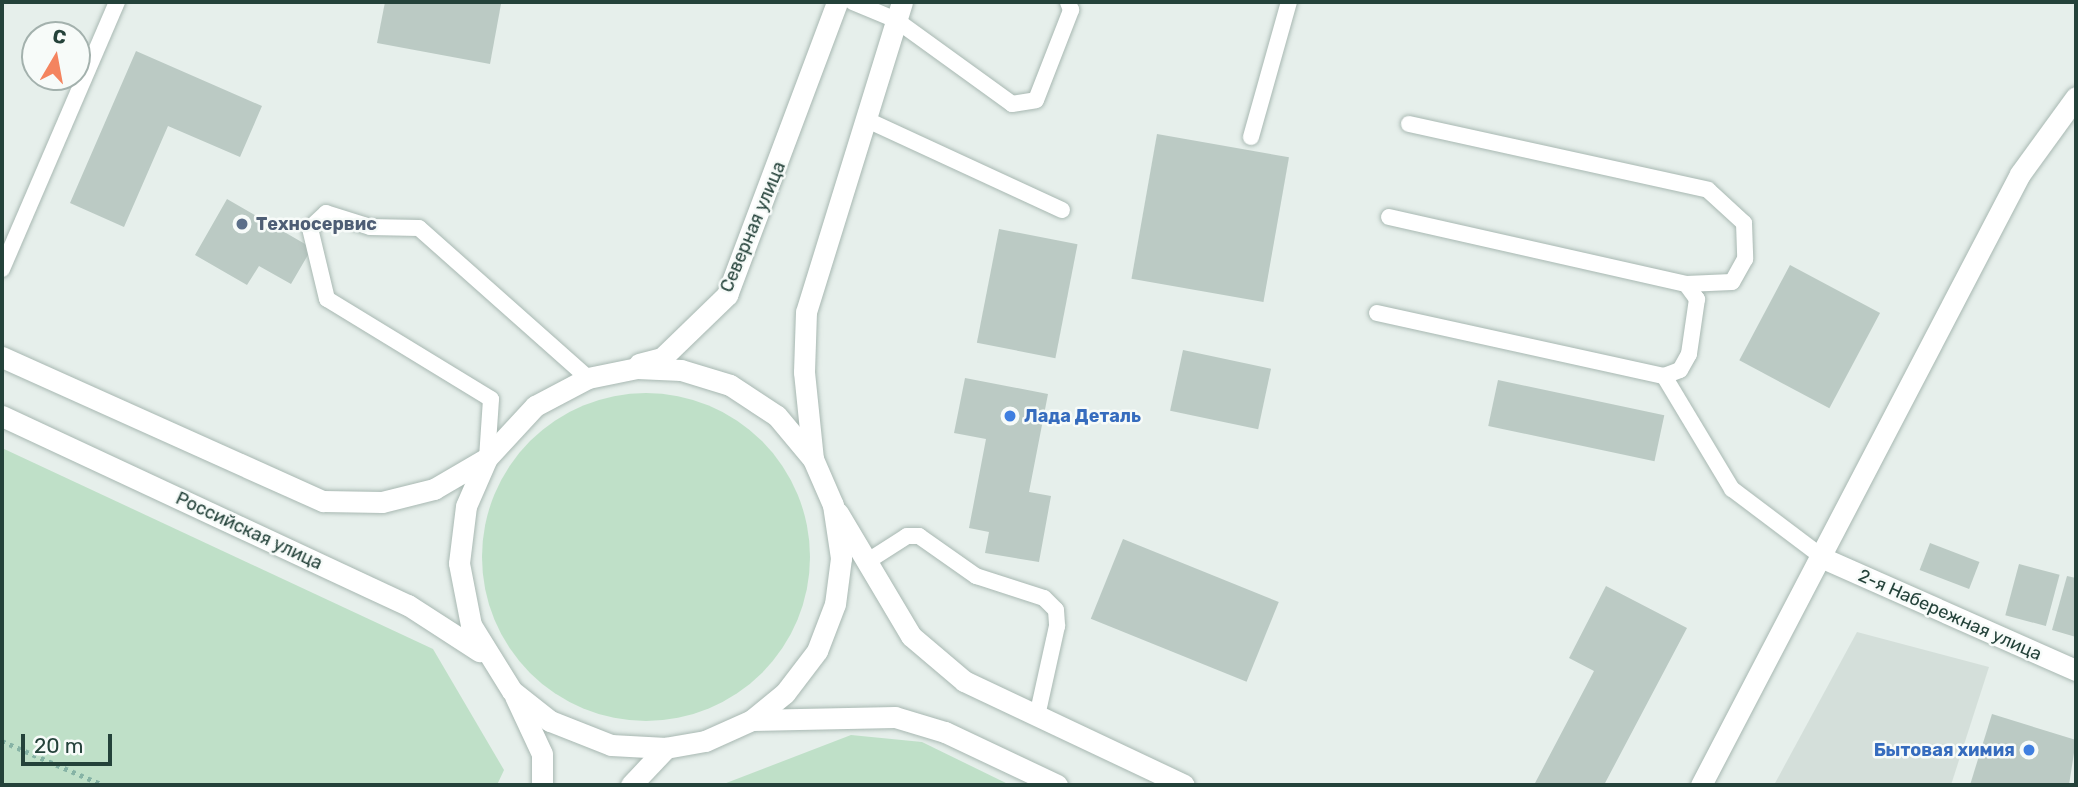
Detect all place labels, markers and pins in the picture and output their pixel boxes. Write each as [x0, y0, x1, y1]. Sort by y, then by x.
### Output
place label: Техносервис [256, 213, 377, 235]
marker: Техносервис [234, 216, 250, 232]
place label: Лада Деталь [1024, 405, 1141, 427]
marker: Лада Деталь [1002, 408, 1018, 424]
place label: Бытовая химия [1874, 739, 2015, 761]
marker: Бытовая химия [2021, 742, 2037, 758]

